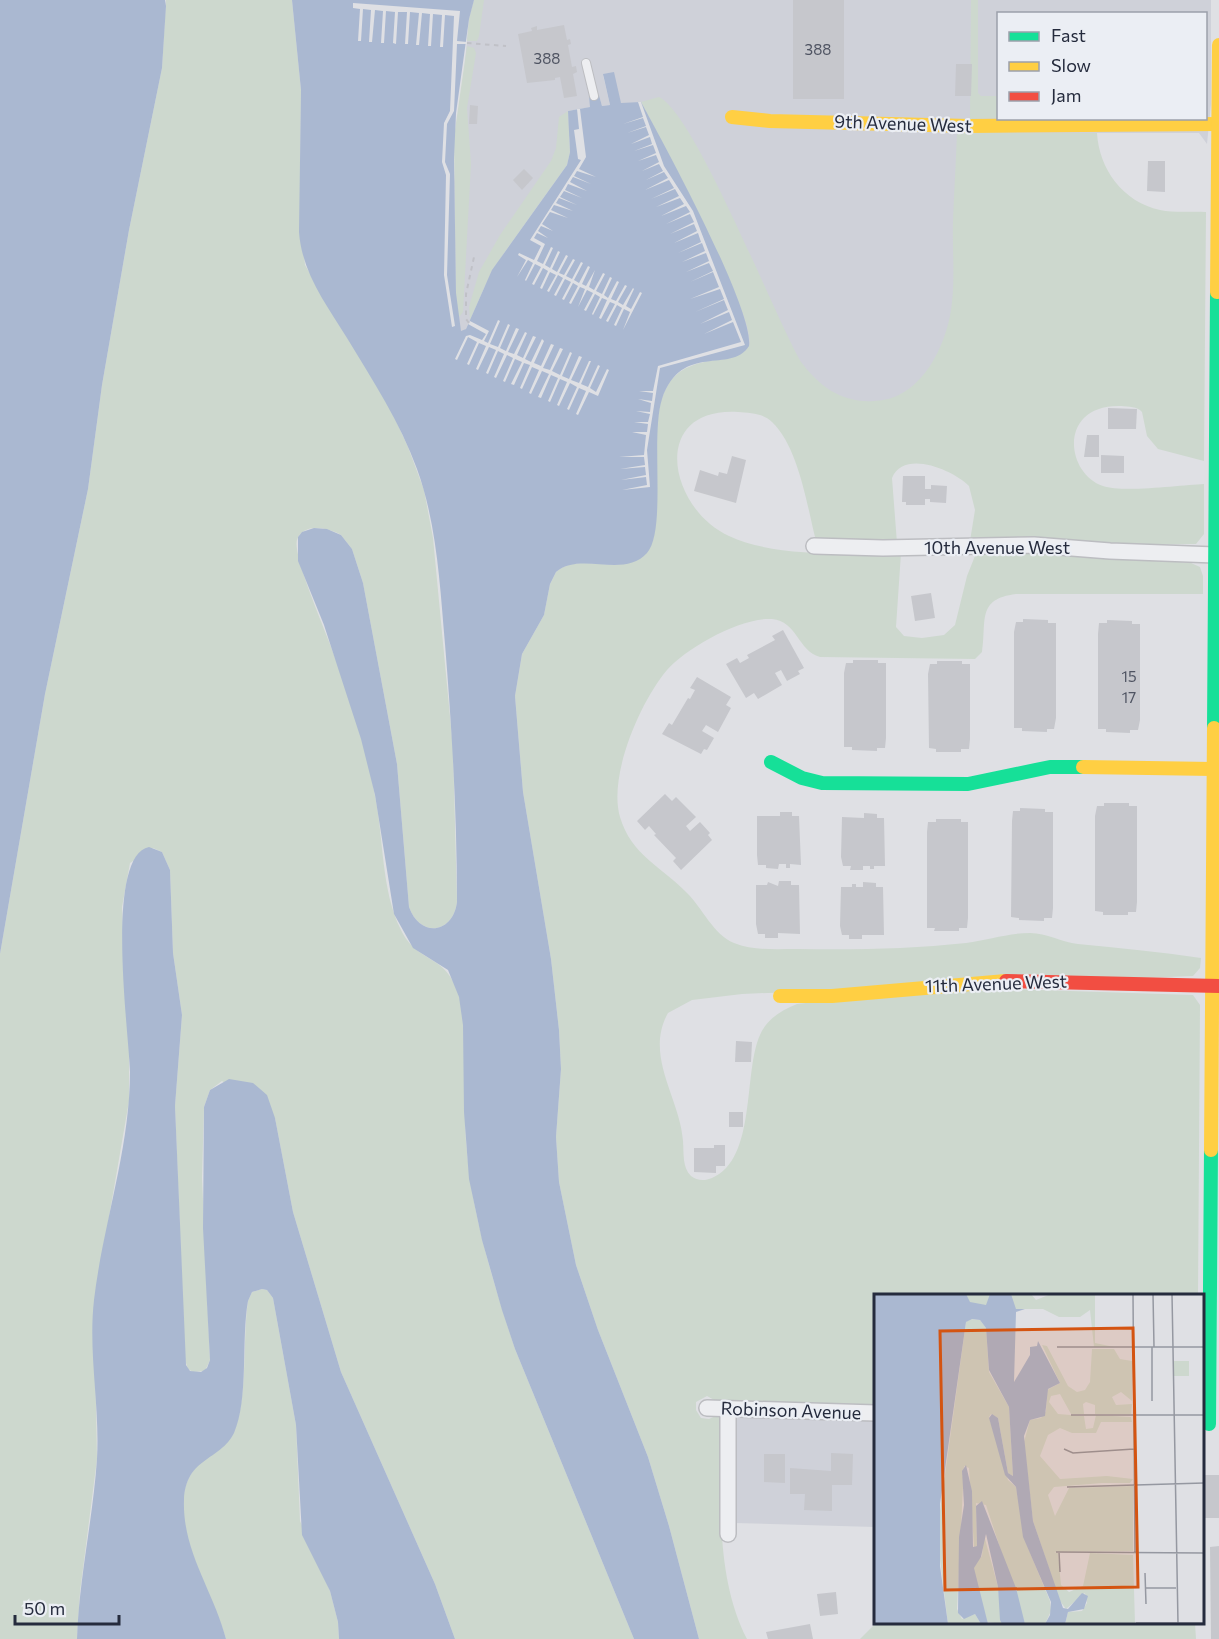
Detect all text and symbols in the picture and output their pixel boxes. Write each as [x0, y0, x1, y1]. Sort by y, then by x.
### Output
legend [997, 12, 1207, 120]
text: Fast [1051, 24, 1086, 46]
house number: 388 [805, 40, 831, 58]
house number: 388 [534, 49, 560, 67]
text: Slow [1051, 54, 1091, 76]
text: Jam [1051, 84, 1081, 106]
street label: 9th Avenue West [834, 110, 972, 136]
street label: 10th Avenue West [924, 536, 1070, 558]
house number: 15 [1121, 667, 1137, 685]
house number: 17 [1122, 688, 1136, 706]
street label: 11th Avenue West [925, 970, 1067, 996]
inset map [874, 1294, 1204, 1624]
street label: Robinson Avenue [720, 1397, 862, 1423]
scale bar [15, 1588, 118, 1626]
text: 50 m [24, 1597, 65, 1619]

